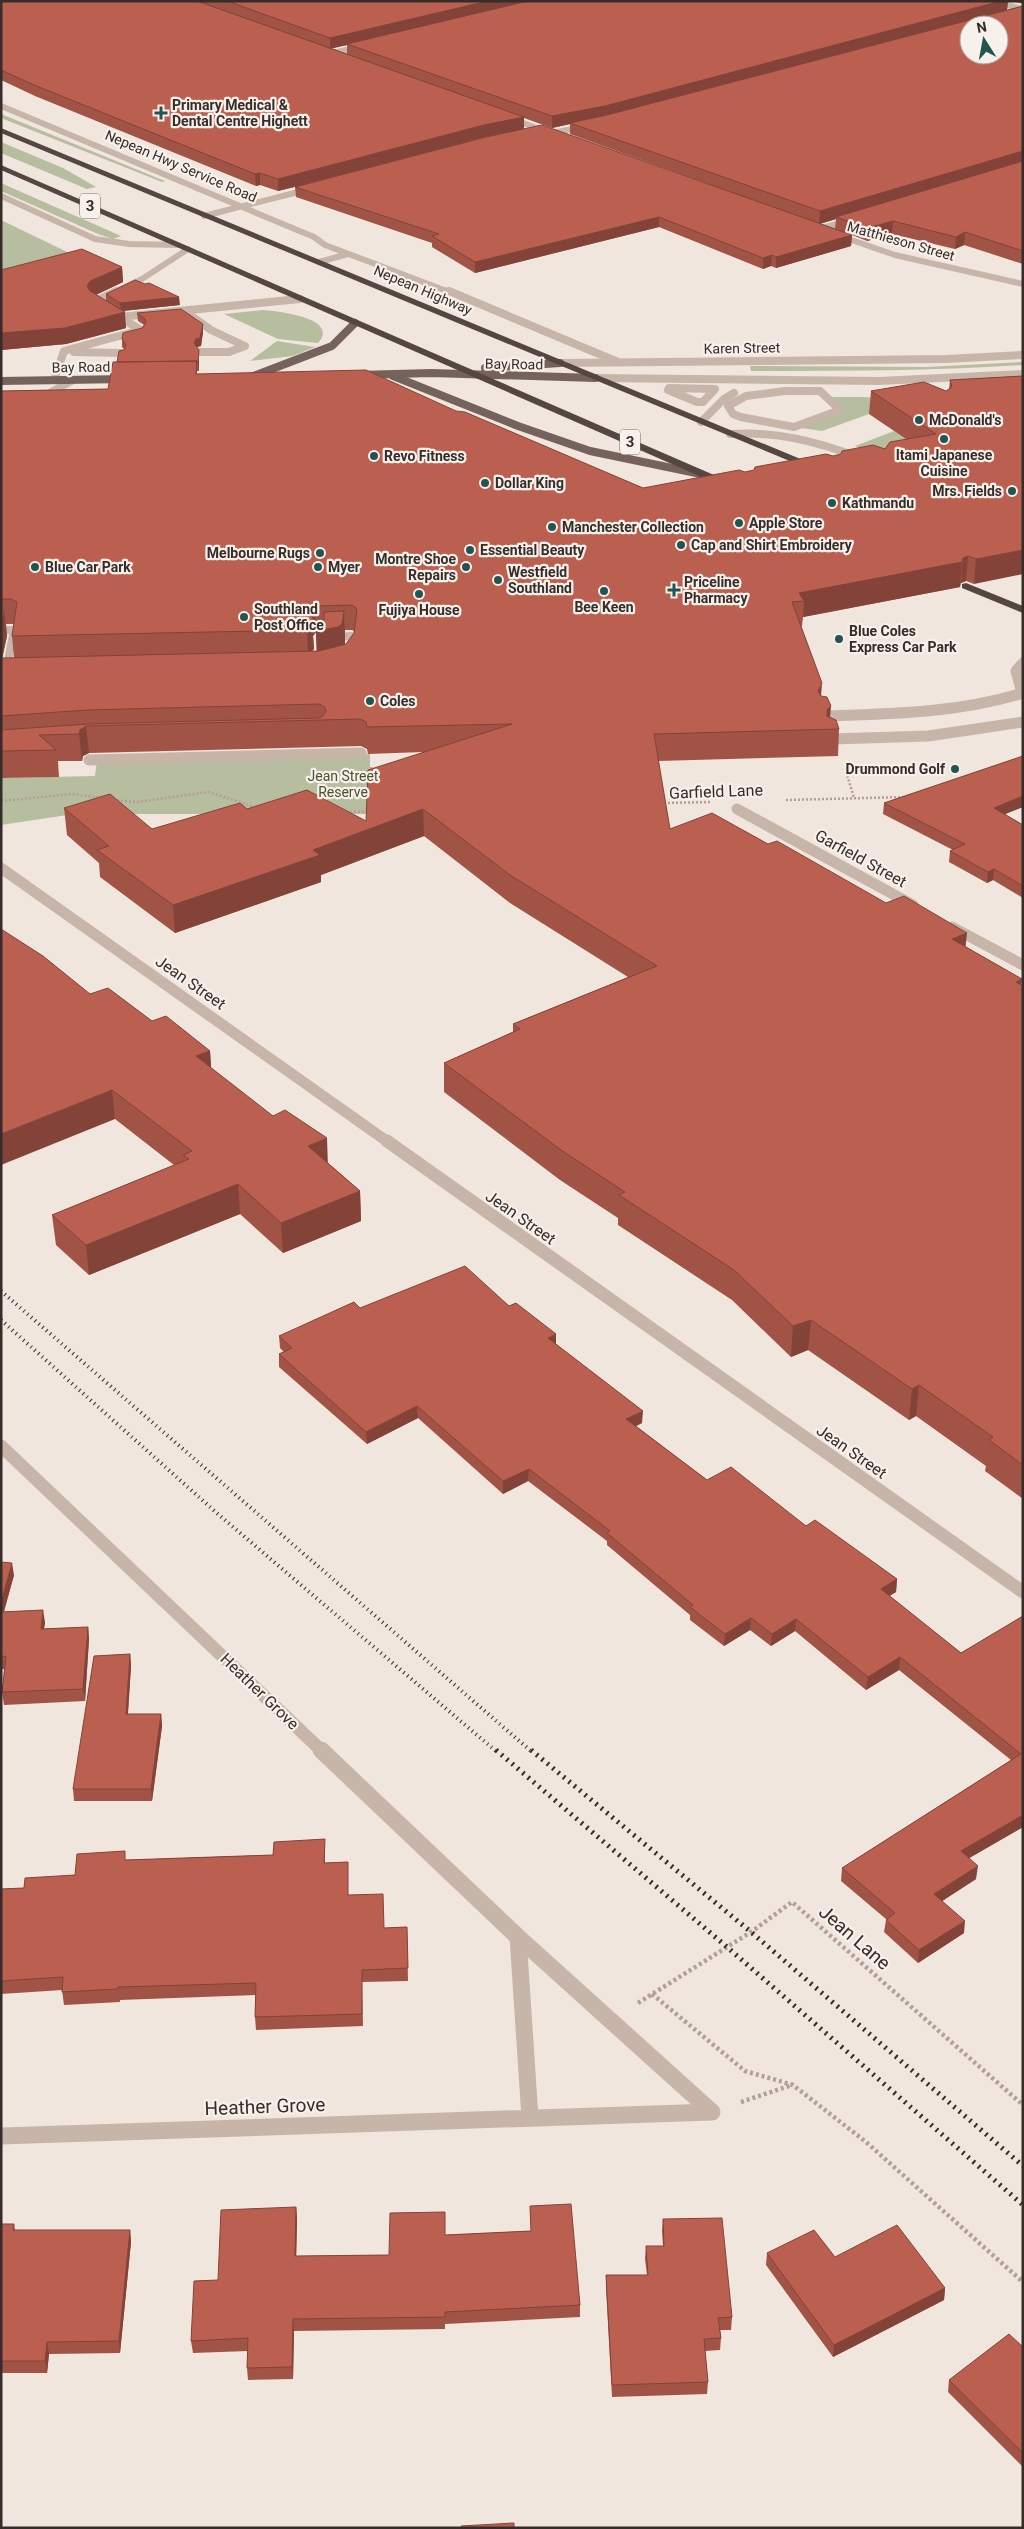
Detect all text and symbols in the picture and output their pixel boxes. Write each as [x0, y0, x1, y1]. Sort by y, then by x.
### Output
north arrow [959, 15, 1009, 65]
text: N [975, 18, 988, 36]
place label: Primary Medical & Dental Centre Highett [172, 97, 308, 129]
marker: Primary Medical & Dental Centre Highett [154, 106, 168, 120]
street label: Nepean Hwy Service Road [103, 127, 259, 205]
road number: 3 [80, 194, 100, 218]
street label: Matthieson Street [845, 218, 957, 264]
street label: Nepean Highway [371, 262, 475, 318]
street label: Karen Street [704, 339, 781, 357]
street label: Bay Road [485, 355, 543, 373]
street label: Bay Road [52, 358, 110, 376]
place label: McDonald's [929, 412, 1001, 428]
marker: McDonald's [913, 414, 925, 426]
road number: 3 [620, 430, 640, 454]
marker: Itami Japanese Cuisine [938, 433, 950, 445]
place label: Itami Japanese Cuisine [896, 447, 993, 479]
place label: Revo Fitness [384, 448, 465, 464]
marker: Revo Fitness [368, 450, 380, 462]
place label: Dollar King [495, 475, 564, 491]
marker: Dollar King [479, 477, 491, 489]
place label: Mrs. Fields [932, 483, 1002, 499]
marker: Mrs. Fields [1006, 485, 1018, 497]
place label: Kathmandu [842, 495, 914, 511]
marker: Kathmandu [826, 497, 838, 509]
place label: Apple Store [749, 515, 823, 531]
marker: Apple Store [733, 517, 745, 529]
place label: Manchester Collection [562, 519, 704, 535]
marker: Manchester Collection [546, 521, 558, 533]
place label: Cap and Shirt Embroidery [691, 537, 853, 553]
marker: Cap and Shirt Embroidery [675, 539, 687, 551]
place label: Essential Beauty [480, 542, 585, 558]
marker: Essential Beauty [464, 544, 476, 556]
place label: Melbourne Rugs [207, 545, 310, 561]
marker: Melbourne Rugs [314, 547, 326, 559]
place label: Montre Shoe Repairs [375, 551, 456, 583]
place label: Blue Car Park [45, 559, 131, 575]
place label: Myer [328, 559, 360, 575]
marker: Blue Car Park [29, 561, 41, 573]
marker: Myer [312, 561, 324, 573]
marker: Montre Shoe Repairs [460, 561, 472, 573]
place label: Westfield Southland [508, 564, 572, 596]
marker: Westfield Southland [492, 574, 504, 586]
place label: Priceline Pharmacy [684, 574, 748, 606]
marker: Priceline Pharmacy [668, 584, 680, 596]
marker: Bee Keen [598, 585, 610, 597]
marker: Fujiya House [413, 588, 425, 600]
place label: Bee Keen [574, 599, 634, 615]
place label: Southland Post Office [254, 601, 324, 633]
place label: Fujiya House [378, 602, 460, 618]
marker: Southland Post Office [238, 611, 250, 623]
place label: Blue Coles Express Car Park [849, 623, 957, 655]
marker: Blue Coles Express Car Park [833, 633, 845, 645]
place label: Coles [380, 693, 416, 709]
marker: Coles [364, 695, 376, 707]
place label: Drummond Golf [845, 761, 946, 777]
marker: Drummond Golf [949, 763, 961, 775]
park label: Jean Street Reserve [308, 768, 379, 800]
street label: Garfield Lane [669, 780, 763, 803]
street label: Garfield Street [812, 826, 910, 891]
street label: Jean Street [152, 951, 229, 1013]
street label: Jean Street [482, 1186, 559, 1248]
street label: Jean Street [813, 1420, 890, 1482]
street label: Heather Grove [216, 1649, 303, 1734]
street label: Jean Lane [814, 1900, 895, 1975]
street label: Heather Grove [204, 2093, 326, 2120]

